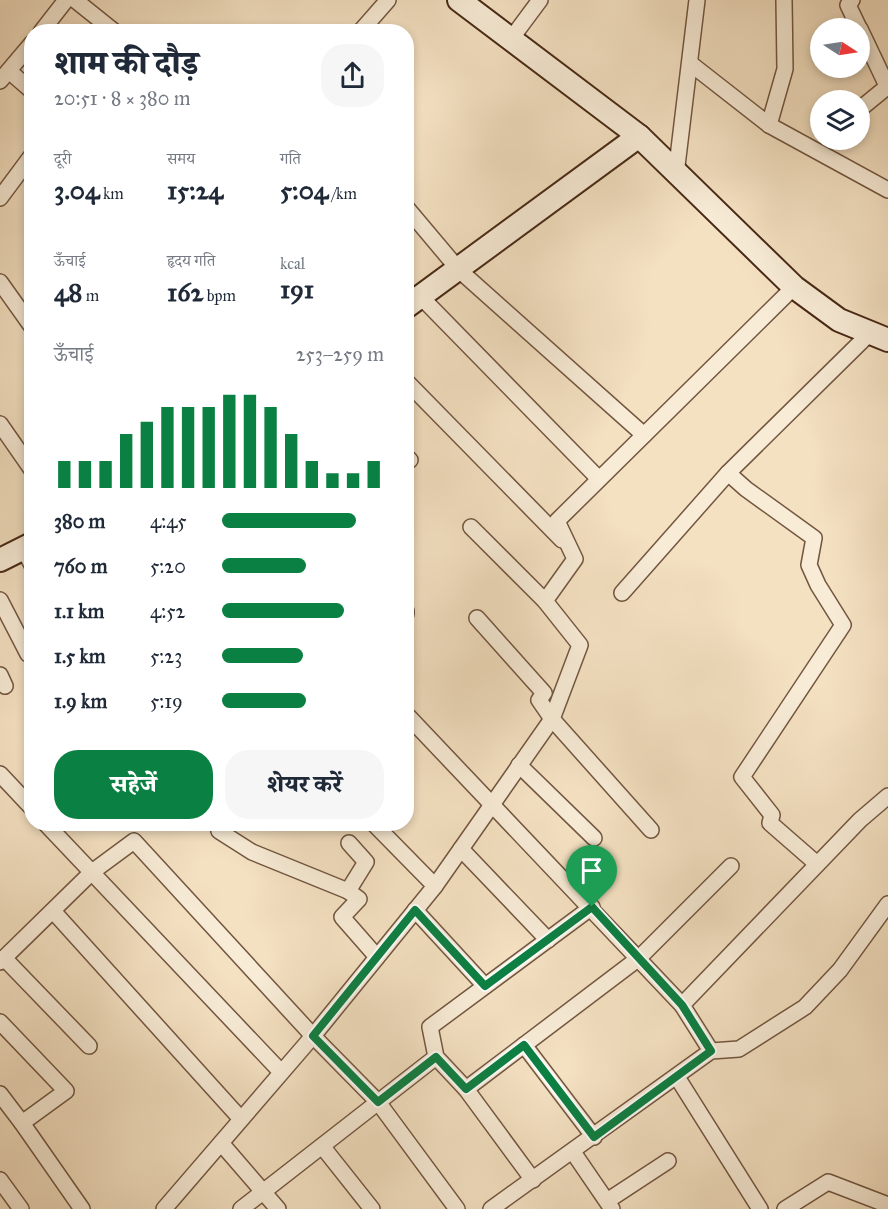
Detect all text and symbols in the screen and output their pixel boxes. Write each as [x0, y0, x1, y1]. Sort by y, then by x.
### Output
north arrow [810, 18, 870, 78]
map controls [810, 18, 870, 150]
text: शाम की दौड़ [54, 43, 199, 83]
button: share [321, 44, 384, 107]
text: 20:51 · 8 × 380 m [54, 86, 190, 110]
button: layers [810, 90, 870, 150]
text: दूरी [54, 149, 71, 168]
text: समय [167, 149, 195, 168]
text: गति [280, 149, 301, 168]
text: 3.04 [54, 174, 99, 206]
text: 15:24 [167, 174, 223, 206]
text: 5:04 [280, 174, 328, 206]
text: km [99, 184, 124, 203]
text: /km [328, 184, 357, 203]
text: ऊँचाई [54, 251, 86, 270]
text: हृदय गति [167, 251, 215, 270]
text: kcal [280, 254, 305, 273]
text: 191 [280, 273, 314, 305]
text: 48 [54, 276, 82, 308]
text: 162 [167, 276, 203, 308]
text: m [82, 286, 99, 305]
text: bpm [203, 286, 236, 305]
text: ऊँचाई [54, 342, 93, 366]
text: 253–259 m [296, 342, 384, 366]
text: 380 m [54, 509, 105, 533]
text: 4:45 [150, 509, 187, 533]
text: 760 m [54, 554, 108, 578]
text: 5:20 [150, 554, 186, 578]
text: 1.1 km [54, 599, 104, 623]
text: 4:52 [150, 599, 185, 623]
text: 1.5 km [54, 644, 105, 668]
text: 5:23 [150, 644, 182, 668]
text: 1.9 km [54, 689, 107, 713]
text: 5:19 [150, 689, 183, 713]
button: सहेजें [54, 750, 213, 819]
button: शेयर करें [225, 750, 384, 819]
pin [566, 845, 617, 907]
icon: arrive [575, 854, 608, 887]

